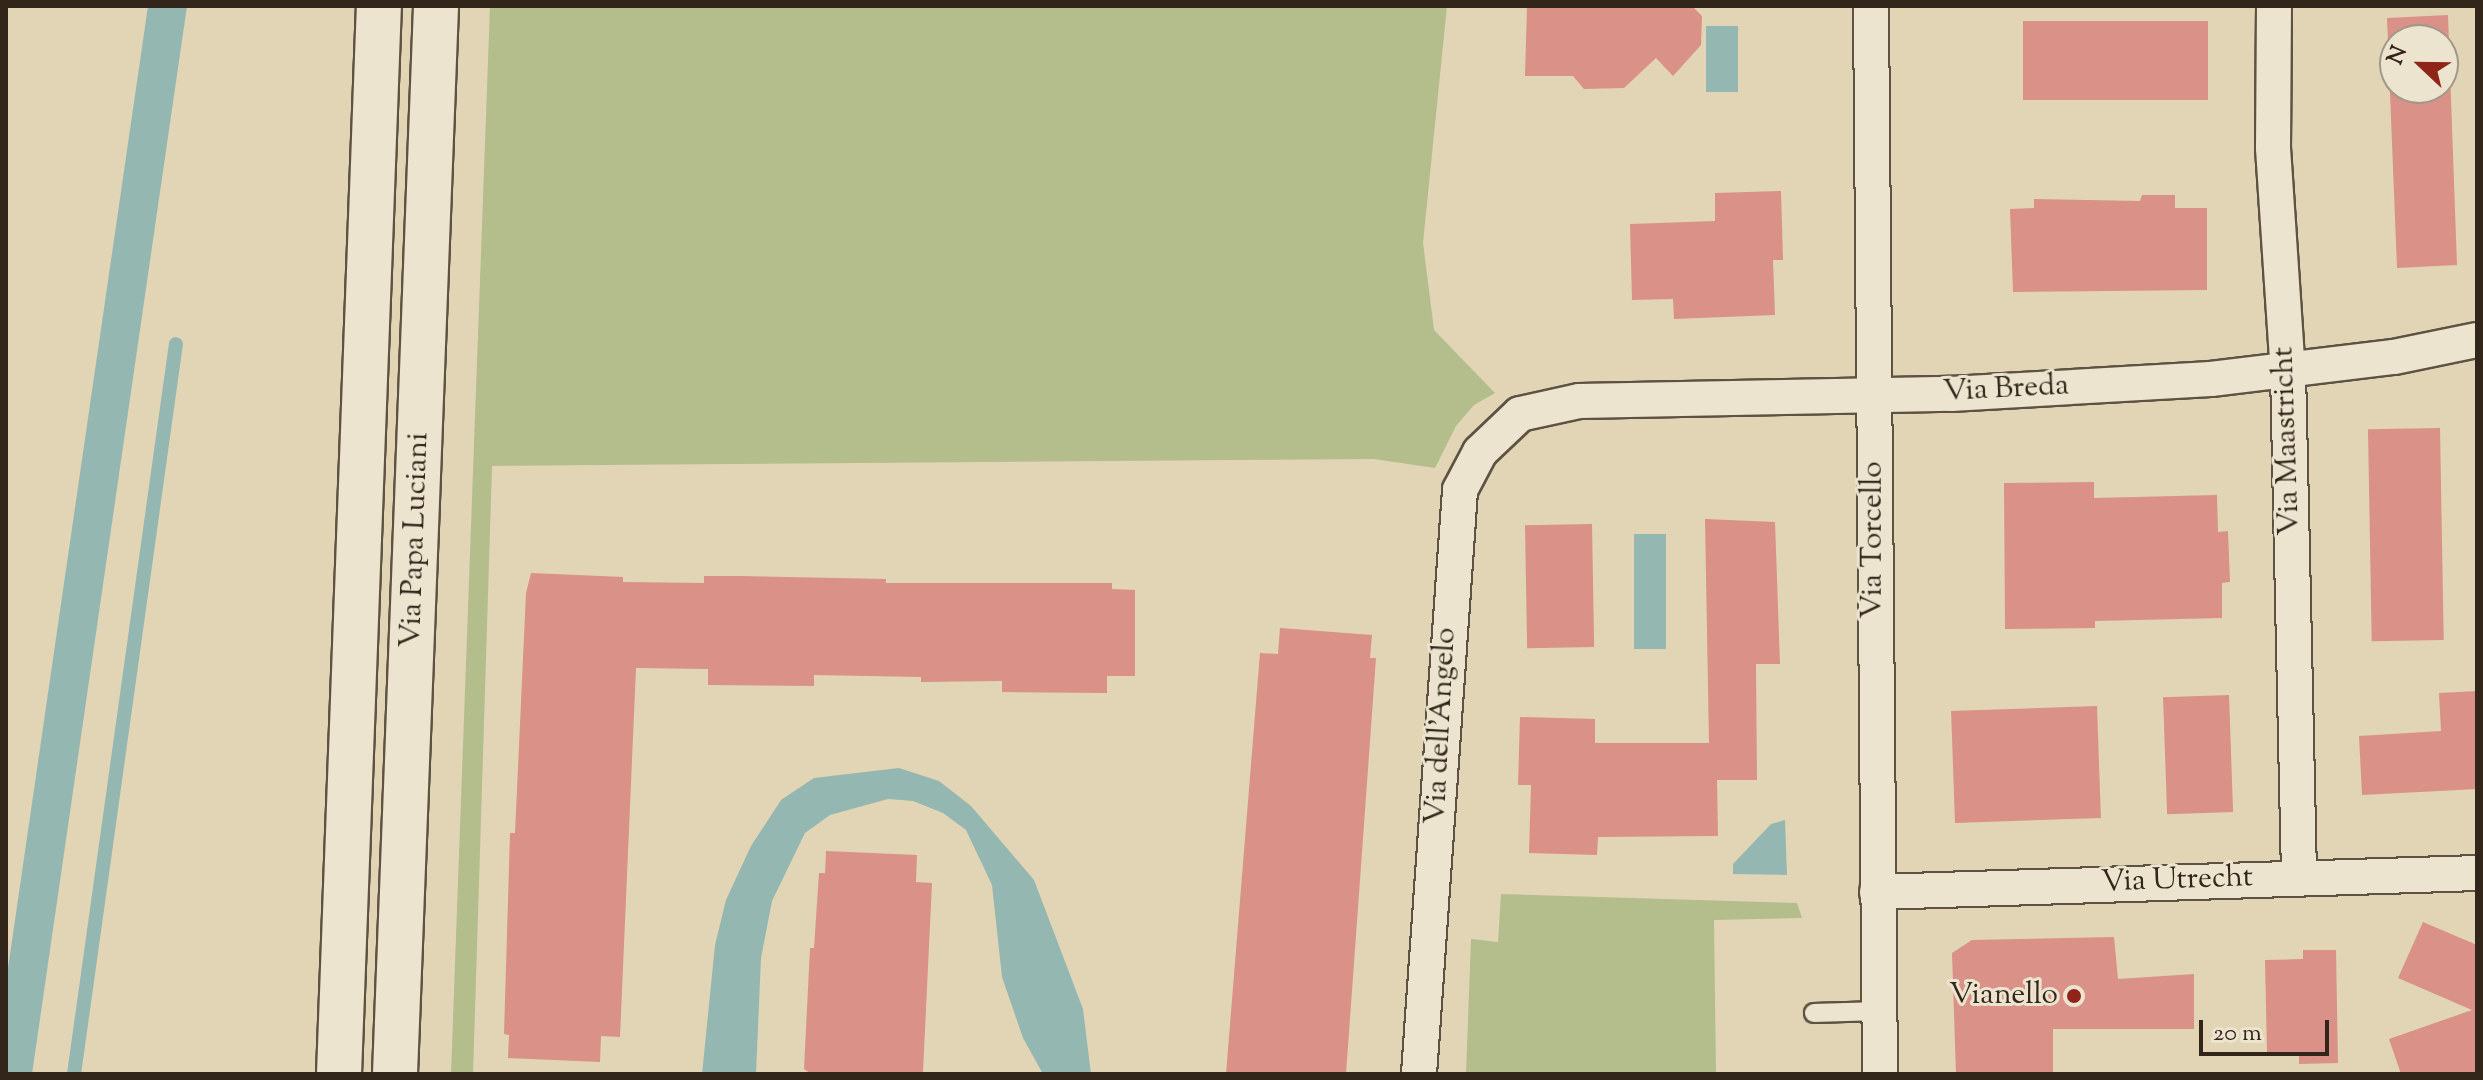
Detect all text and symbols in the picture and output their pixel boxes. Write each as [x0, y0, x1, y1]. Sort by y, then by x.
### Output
north arrow [2379, 24, 2459, 104]
text: N [2380, 42, 2417, 70]
street label: Via Maastricht [2267, 346, 2309, 536]
street label: Via Breda [1942, 369, 2070, 411]
street label: Via Papa Luciani [394, 432, 438, 648]
street label: Via Torcello [1856, 461, 1892, 619]
street label: Via dell'Angelo [1419, 627, 1465, 825]
street label: Via Utrecht [2100, 860, 2254, 902]
place label: Vianello [1949, 978, 2058, 1014]
marker: Vianello [2065, 987, 2083, 1005]
scale bar [2203, 1004, 2333, 1054]
text: 20 m [2213, 1017, 2262, 1051]

